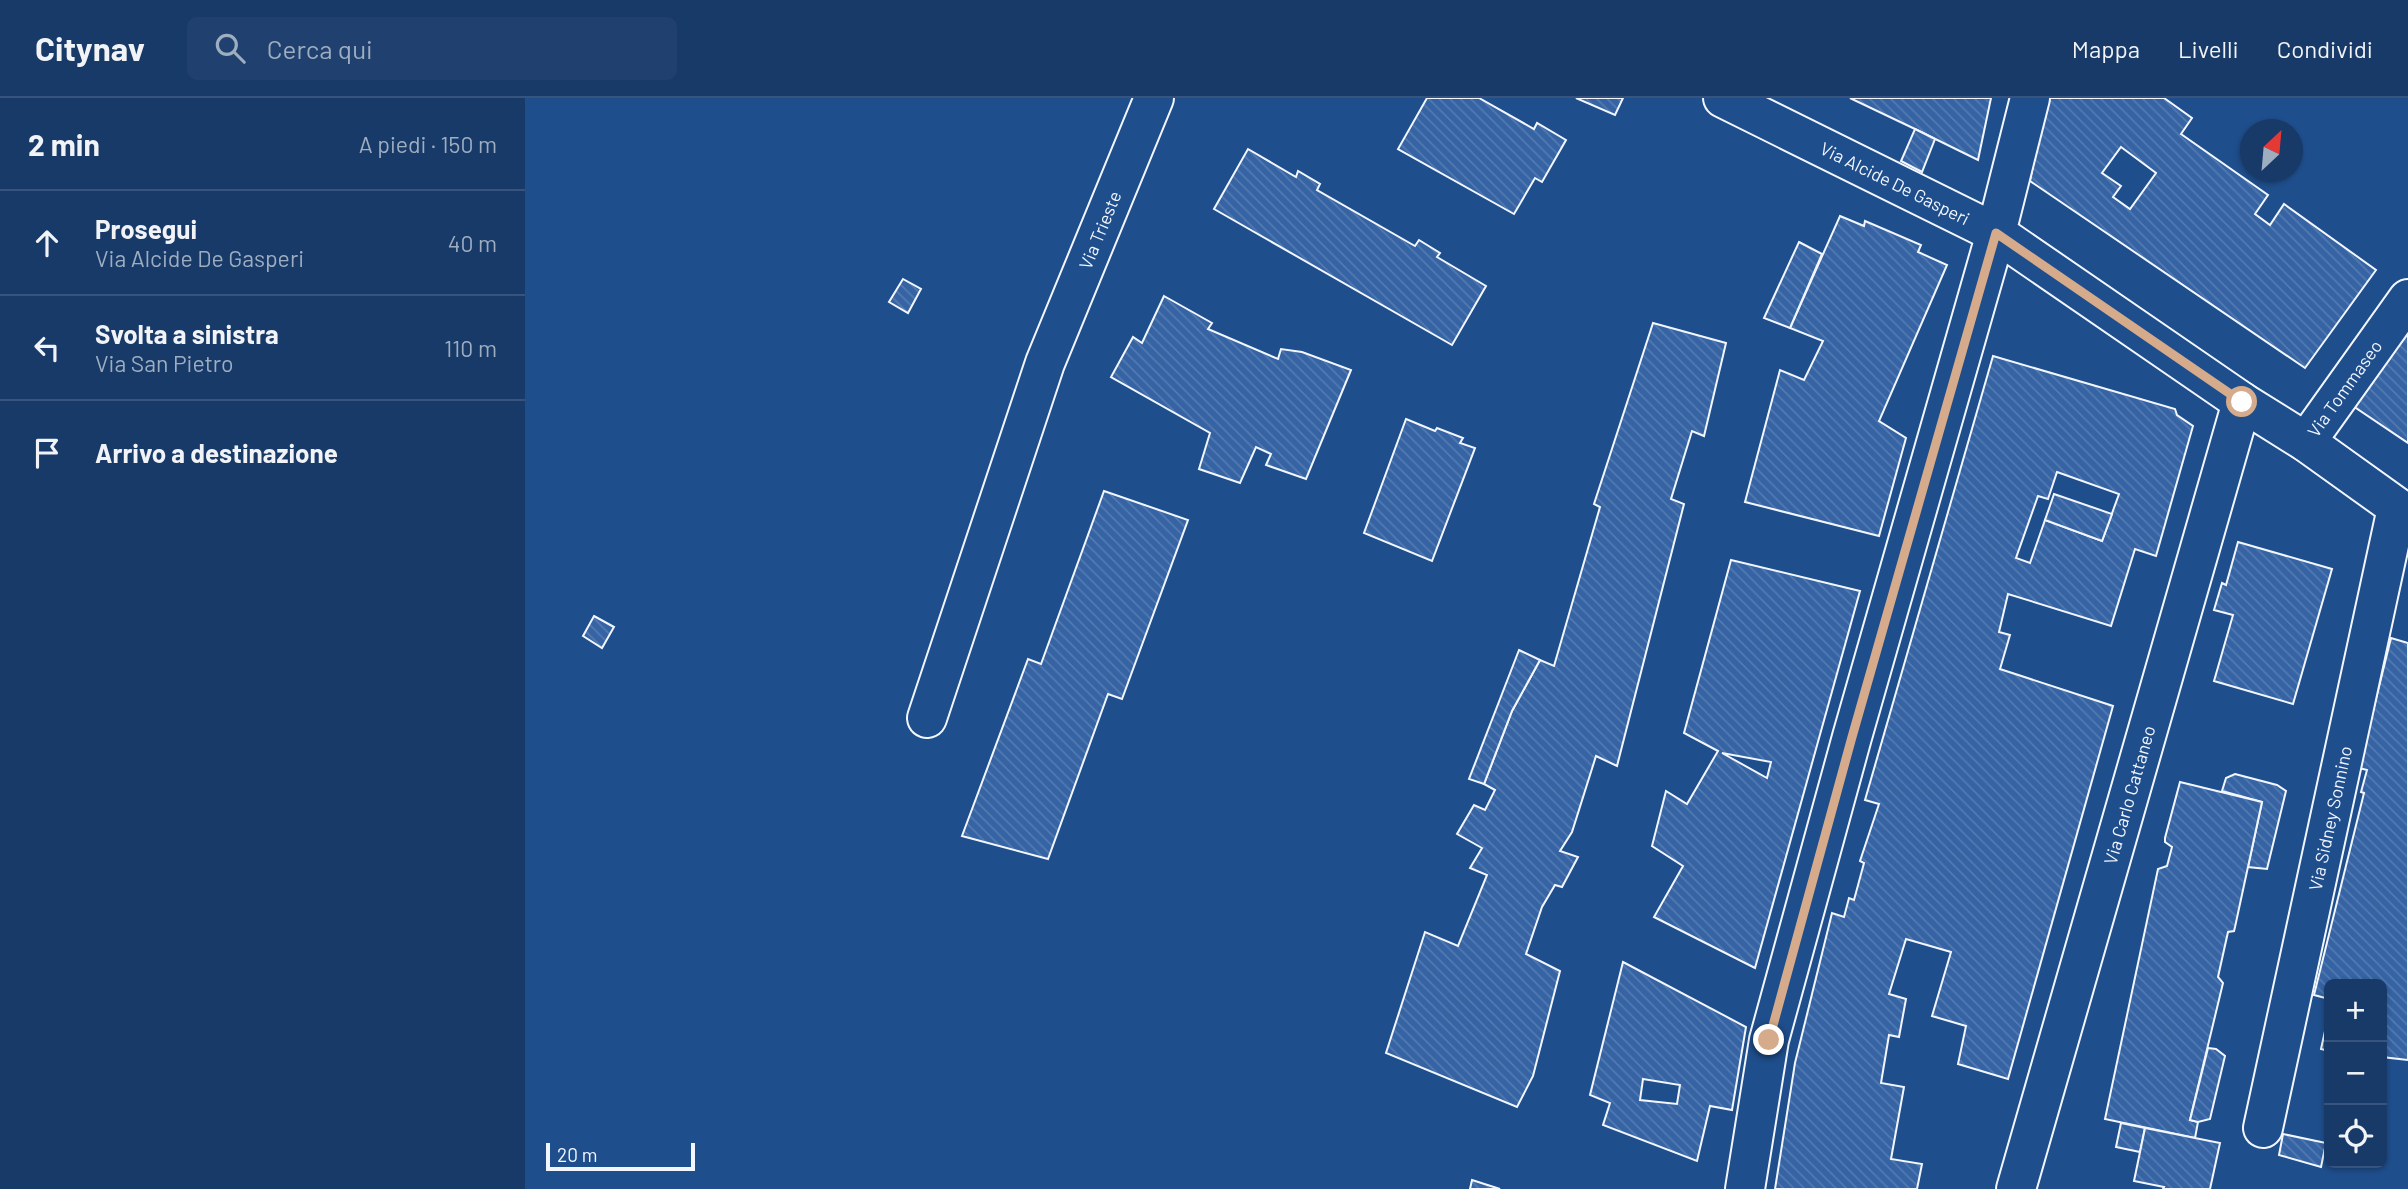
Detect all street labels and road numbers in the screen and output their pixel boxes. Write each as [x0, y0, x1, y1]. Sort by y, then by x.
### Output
street label: Via Alcide De Gasperi [1817, 137, 1973, 229]
street label: Via Trieste [1074, 188, 1126, 272]
street label: Via Tommaseo [2302, 336, 2386, 441]
street label: Via Carlo Cattaneo [2099, 723, 2160, 867]
street label: Via Sidney Sonnino [2304, 744, 2356, 893]

